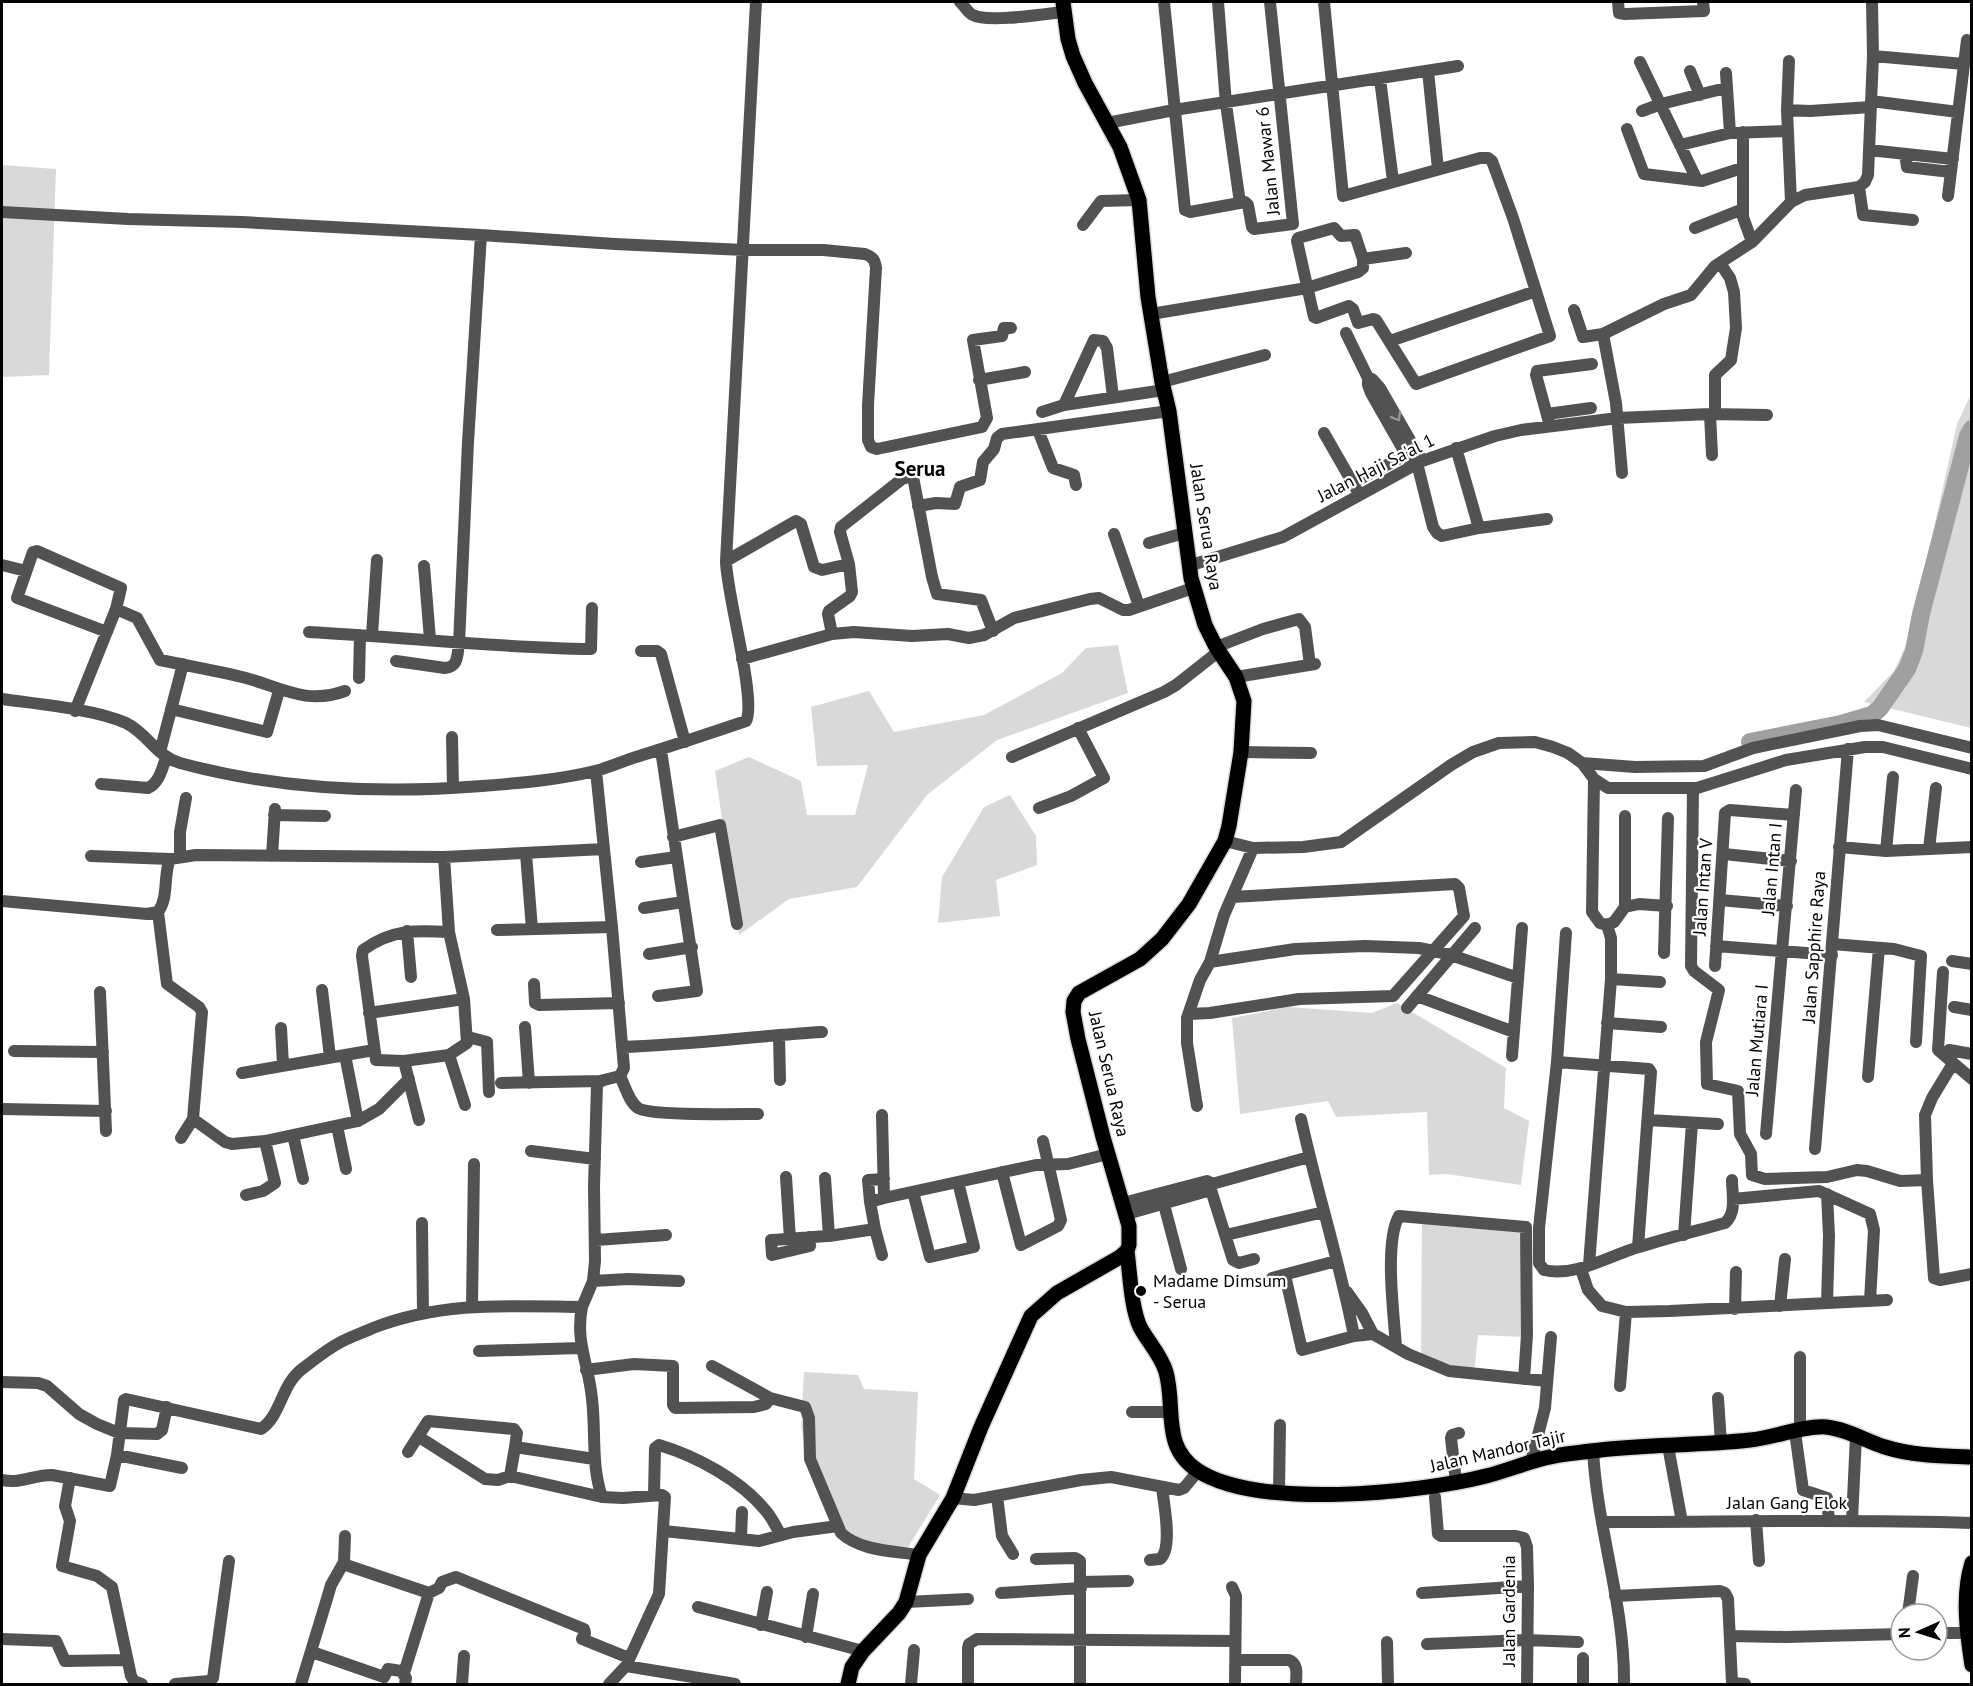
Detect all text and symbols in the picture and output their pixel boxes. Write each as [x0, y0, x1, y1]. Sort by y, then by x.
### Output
street label: Jalan Mawar 6 [1250, 106, 1285, 217]
one-way arrow [1390, 411, 1401, 421]
street label: Jalan Haji Sa'al 1 [1312, 428, 1438, 507]
district label: Serua [895, 455, 945, 482]
street label: Jalan Serua Raya [1185, 461, 1228, 592]
street label: Jalan Intan I [1756, 822, 1787, 917]
street label: Jalan Intan V [1688, 837, 1717, 937]
street label: Jalan Sapphire Raya [1797, 870, 1830, 1025]
street label: Jalan Mutiara I [1740, 983, 1773, 1098]
street label: Jalan Serua Raya [1084, 1008, 1135, 1139]
place label: Madame Dimsum - Serua [1153, 1269, 1286, 1313]
marker: Madame Dimsum - Serua [1134, 1284, 1148, 1298]
street label: Jalan Mandor Tajir [1427, 1424, 1568, 1478]
street label: Jalan Gang Elok [1726, 1491, 1848, 1514]
street label: Jalan Gardenia [1497, 1555, 1520, 1668]
north arrow [1889, 1602, 1949, 1662]
text: N [1894, 1627, 1914, 1639]

